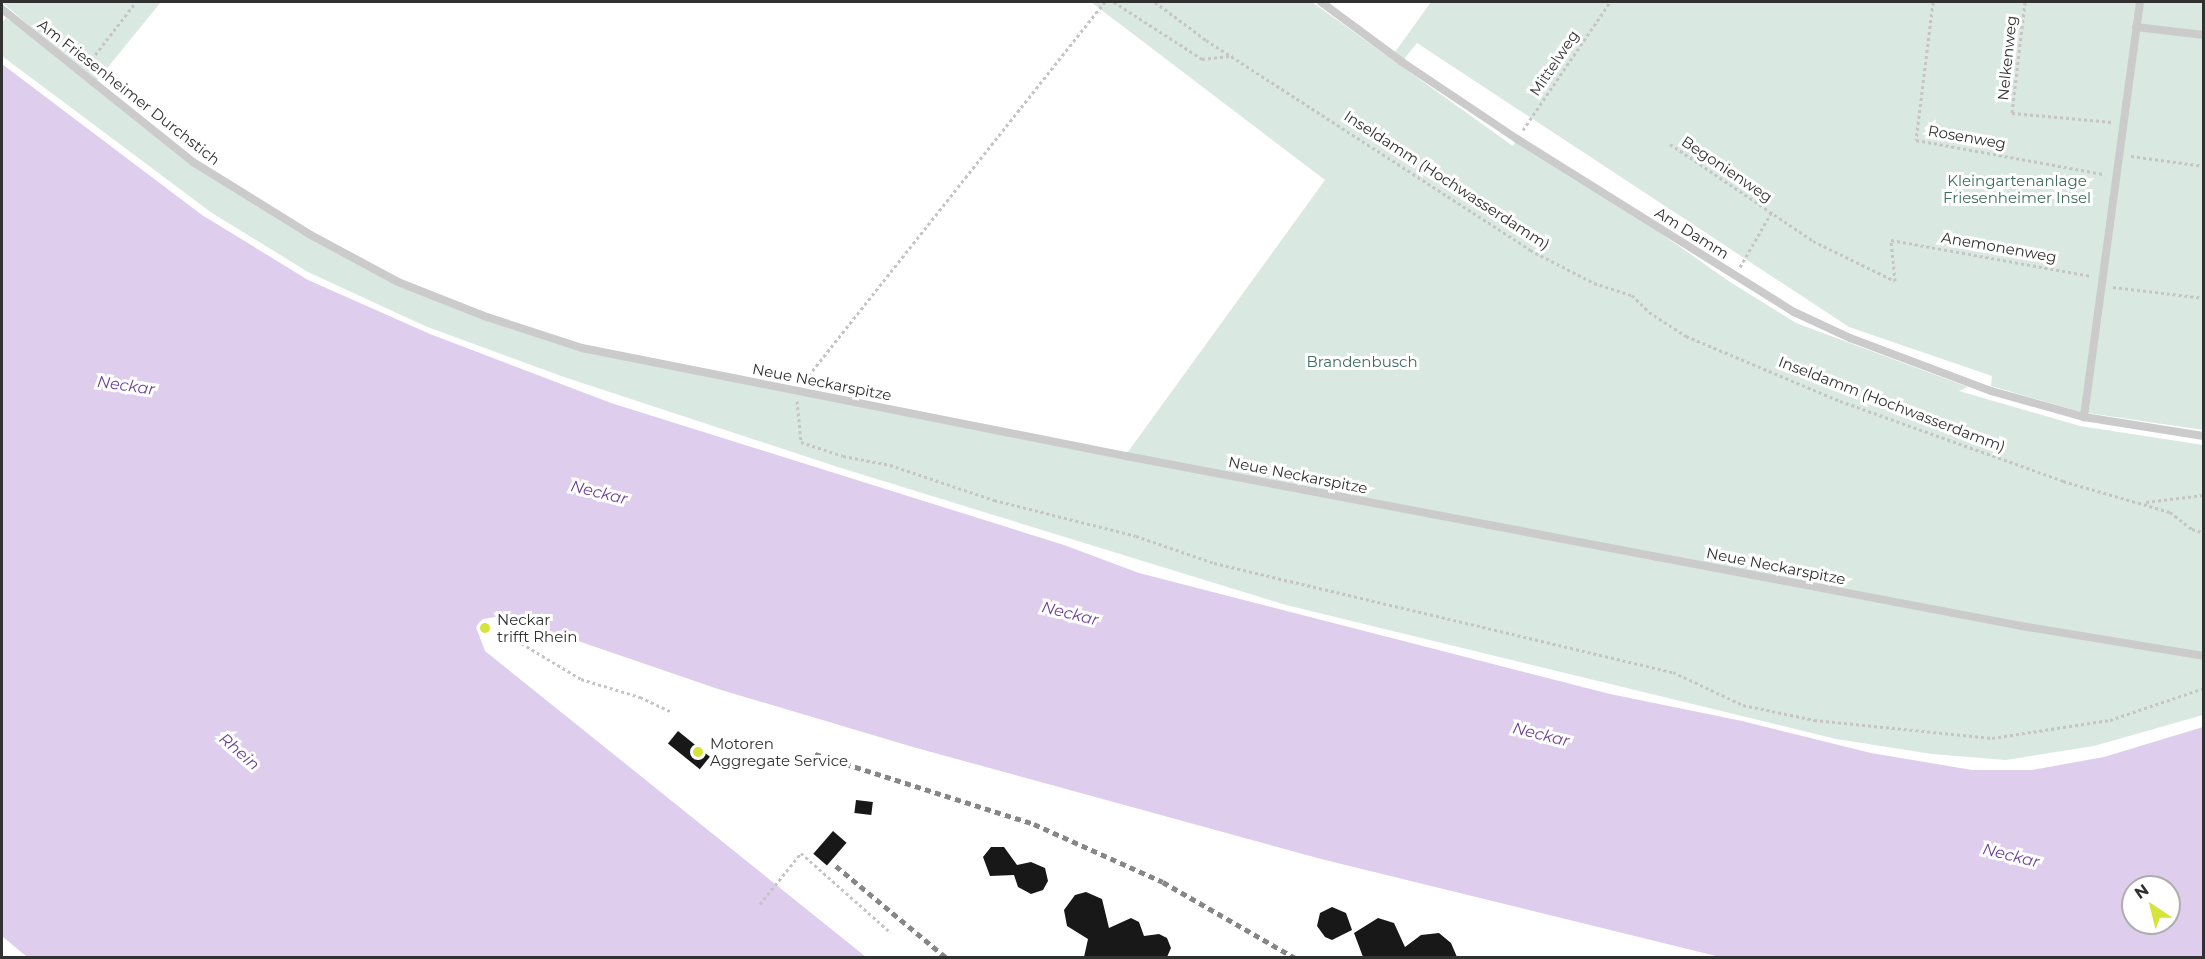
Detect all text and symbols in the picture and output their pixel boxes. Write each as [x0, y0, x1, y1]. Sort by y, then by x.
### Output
street label: Am Friesenheimer Durchstich [34, 15, 224, 169]
street label: Nelkenweg [1994, 15, 2020, 101]
street label: Mittelweg [1525, 27, 1583, 99]
street label: Inseldamm (Hochwasserdamm) [1341, 107, 1553, 253]
street label: Rosenweg [1927, 121, 2007, 153]
street label: Begonienweg [1678, 132, 1776, 206]
park label: Kleingartenanlage Friesenheimer Insel [1943, 171, 2091, 206]
street label: Am Damm [1652, 203, 1732, 263]
street label: Anemonenweg [1940, 228, 2058, 266]
street label: Inseldamm (Hochwasserdamm) [1776, 352, 2008, 456]
park label: Brandenbusch [1306, 353, 1418, 371]
street label: Neue Neckarspitze [751, 360, 893, 404]
water label: Neckar [96, 372, 156, 400]
street label: Neue Neckarspitze [1227, 453, 1369, 497]
water label: Neckar [569, 477, 629, 509]
street label: Neue Neckarspitze [1705, 544, 1847, 588]
water label: Neckar [1040, 598, 1100, 630]
place label: Neckar trifft Rhein [497, 610, 577, 645]
marker: Neckar trifft Rhein [478, 621, 492, 635]
water label: Neckar [1511, 719, 1571, 751]
water label: Rhein [215, 729, 263, 775]
place label: Motoren Aggregate Service [710, 734, 848, 769]
marker: Motoren Aggregate Service [691, 745, 705, 759]
water label: Neckar [1981, 840, 2041, 872]
north arrow [2121, 875, 2181, 935]
text: N [2131, 880, 2152, 903]

